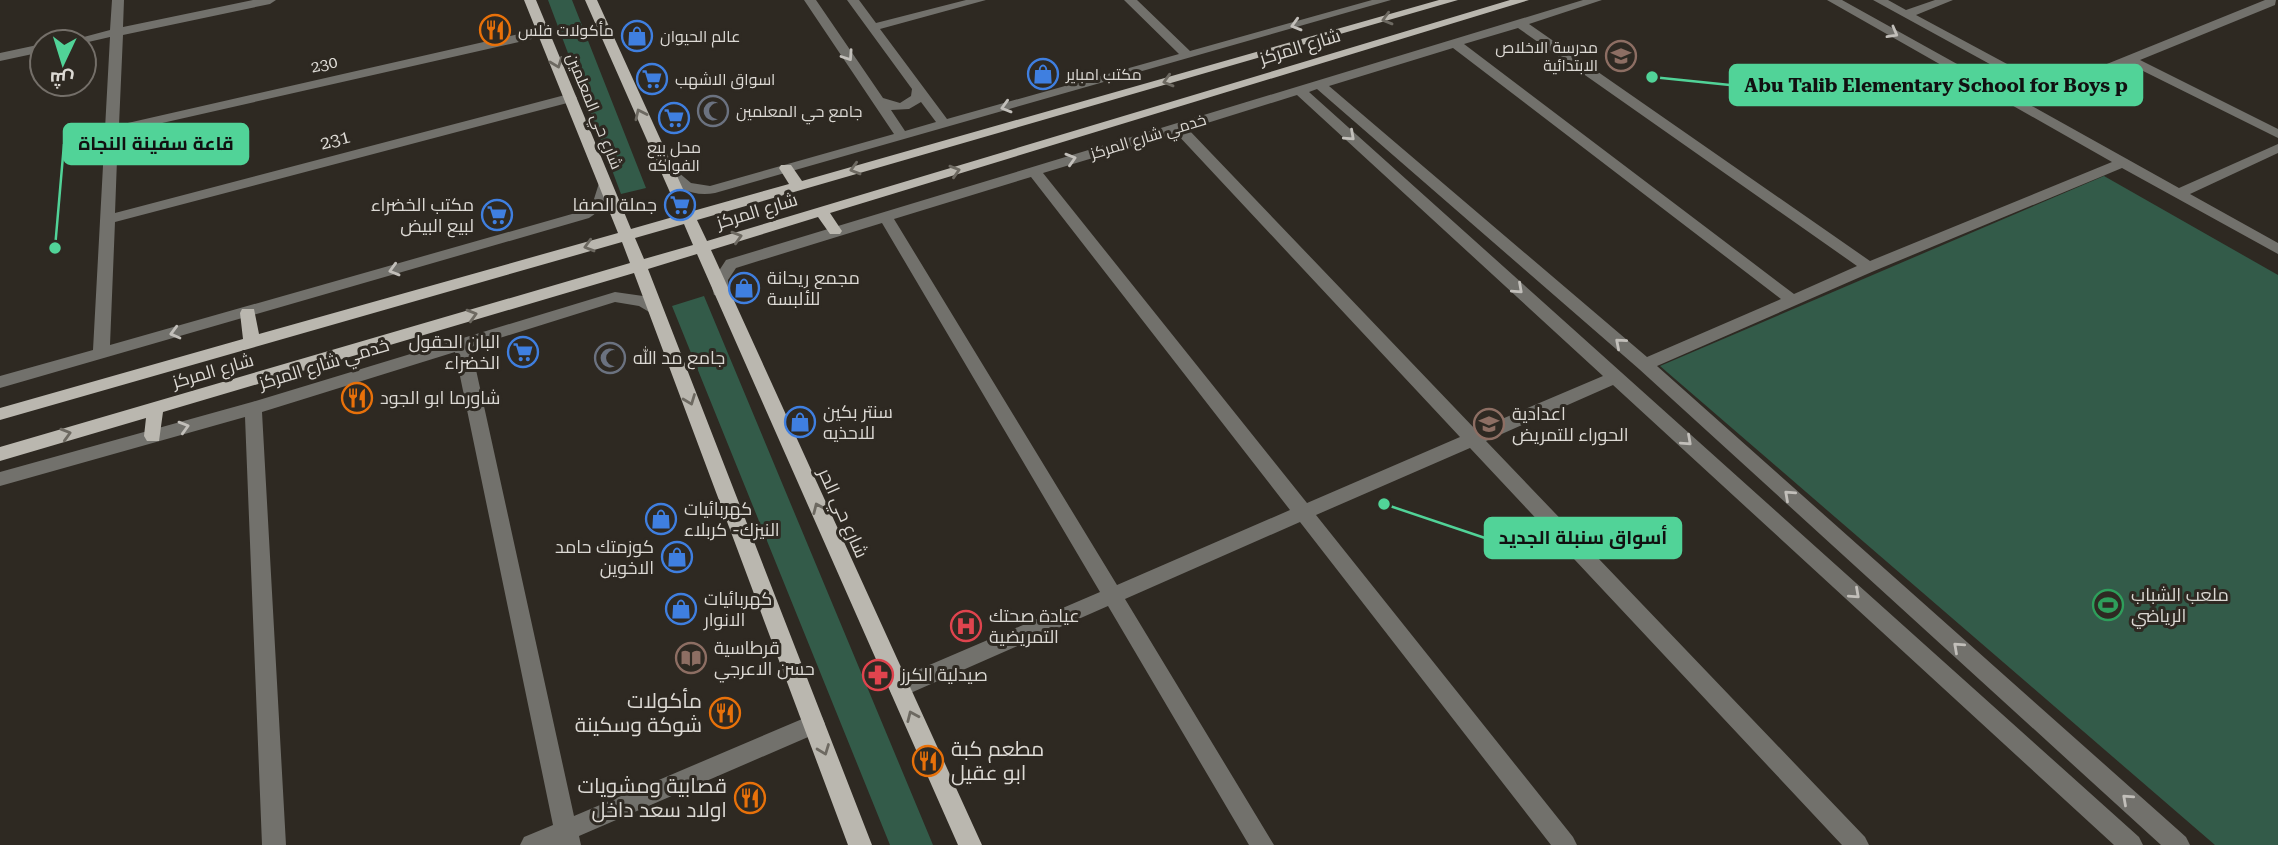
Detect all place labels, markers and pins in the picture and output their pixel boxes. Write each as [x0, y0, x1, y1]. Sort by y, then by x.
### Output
restaurant icon: مأكولات فلس [478, 13, 512, 47]
shop icon: عالم الحيوان [620, 19, 654, 53]
place label: مأكولات فلس [518, 21, 614, 41]
place label: عالم الحيوان [660, 27, 740, 48]
place label: مدرسة الاخلاص الابتدائية [1495, 38, 1598, 75]
school or university icon: مدرسة الاخلاص الابتدائية [1604, 39, 1638, 73]
shop icon: مكتب امباير [1026, 57, 1060, 91]
supermarket icon: اسواق الاشهب [635, 62, 669, 96]
place label: مكتب امباير [1065, 65, 1142, 84]
callout: Abu Talib Elementary School for Boys p [1730, 65, 2142, 105]
place label: اسواق الاشهب [675, 70, 775, 90]
mosque icon: جامع حي المعلمين [696, 94, 730, 128]
supermarket icon: محل بيع الفواكه [657, 101, 691, 135]
place label: جامع حي المعلمين [736, 102, 862, 125]
callout: قاعة سفينة النجاة [64, 124, 248, 164]
place label: محل بيع الفواكه [647, 138, 701, 175]
supermarket icon: جملة الصفا [663, 188, 697, 222]
place label: مكتب الخضراء لبيع البيض [371, 194, 474, 238]
place label: جملة الصفا [572, 194, 657, 215]
supermarket icon: مكتب الخضراء لبيع البيض [480, 198, 514, 232]
place label: مجمع ريحانة للألبسة [767, 267, 860, 309]
shop icon: مجمع ريحانة للألبسة [727, 271, 761, 305]
place label: البان الحقول الخضراء [409, 331, 500, 374]
supermarket icon: البان الحقول الخضراء [506, 335, 540, 369]
mosque icon: جامع مد الله [593, 341, 627, 375]
place label: جامع مد الله [633, 346, 725, 370]
restaurant icon: شاورما ابو الجود [340, 381, 374, 415]
place label: شاورما ابو الجود [380, 387, 501, 409]
place label: سنتر بكين للاحذيه [823, 401, 893, 443]
place label: اعدادية الحوراء للتمريض [1512, 403, 1629, 446]
shop icon: سنتر بكين للاحذيه [783, 405, 817, 439]
school or university icon: اعدادية الحوراء للتمريض [1472, 407, 1506, 441]
place label: كهربائيات النيزك- كربلاء [684, 498, 780, 541]
shop icon: كهربائيات النيزك- كربلاء [644, 502, 678, 536]
callout: أسواق سنبلة الجديد [1485, 518, 1681, 558]
place label: كوزمتك حامد الاخوين [555, 536, 654, 579]
shop icon: كوزمتك حامد الاخوين [660, 540, 694, 574]
place label: ملعب الشباب الرياضي [2131, 584, 2229, 629]
place label: كهربائيات الانوار [703, 588, 772, 631]
sports icon: ملعب الشباب الرياضي [2091, 588, 2125, 622]
shop icon: كهربائيات الانوار [664, 592, 698, 626]
place label: عيادة صحتك التمريضية [989, 605, 1080, 648]
hospital icon: عيادة صحتك التمريضية [949, 609, 983, 643]
place label: قرطاسية حسن الاعرجي [714, 637, 815, 683]
library icon: قرطاسية حسن الاعرجي [674, 641, 708, 675]
pharmacy icon: صيدلية الكرز [861, 658, 895, 692]
place label: صيدلية الكرز [900, 664, 988, 686]
place label: مأكولات شوكة وسكينة [575, 688, 702, 737]
restaurant icon: مأكولات شوكة وسكينة [708, 696, 742, 730]
place label: مطعم كبة ابو عقيل [951, 737, 1044, 786]
restaurant icon: مطعم كبة ابو عقيل [911, 744, 945, 778]
place label: قصابية ومشويات اولاد سعد داخل [577, 774, 727, 823]
restaurant icon: قصابية ومشويات اولاد سعد داخل [733, 781, 767, 815]

